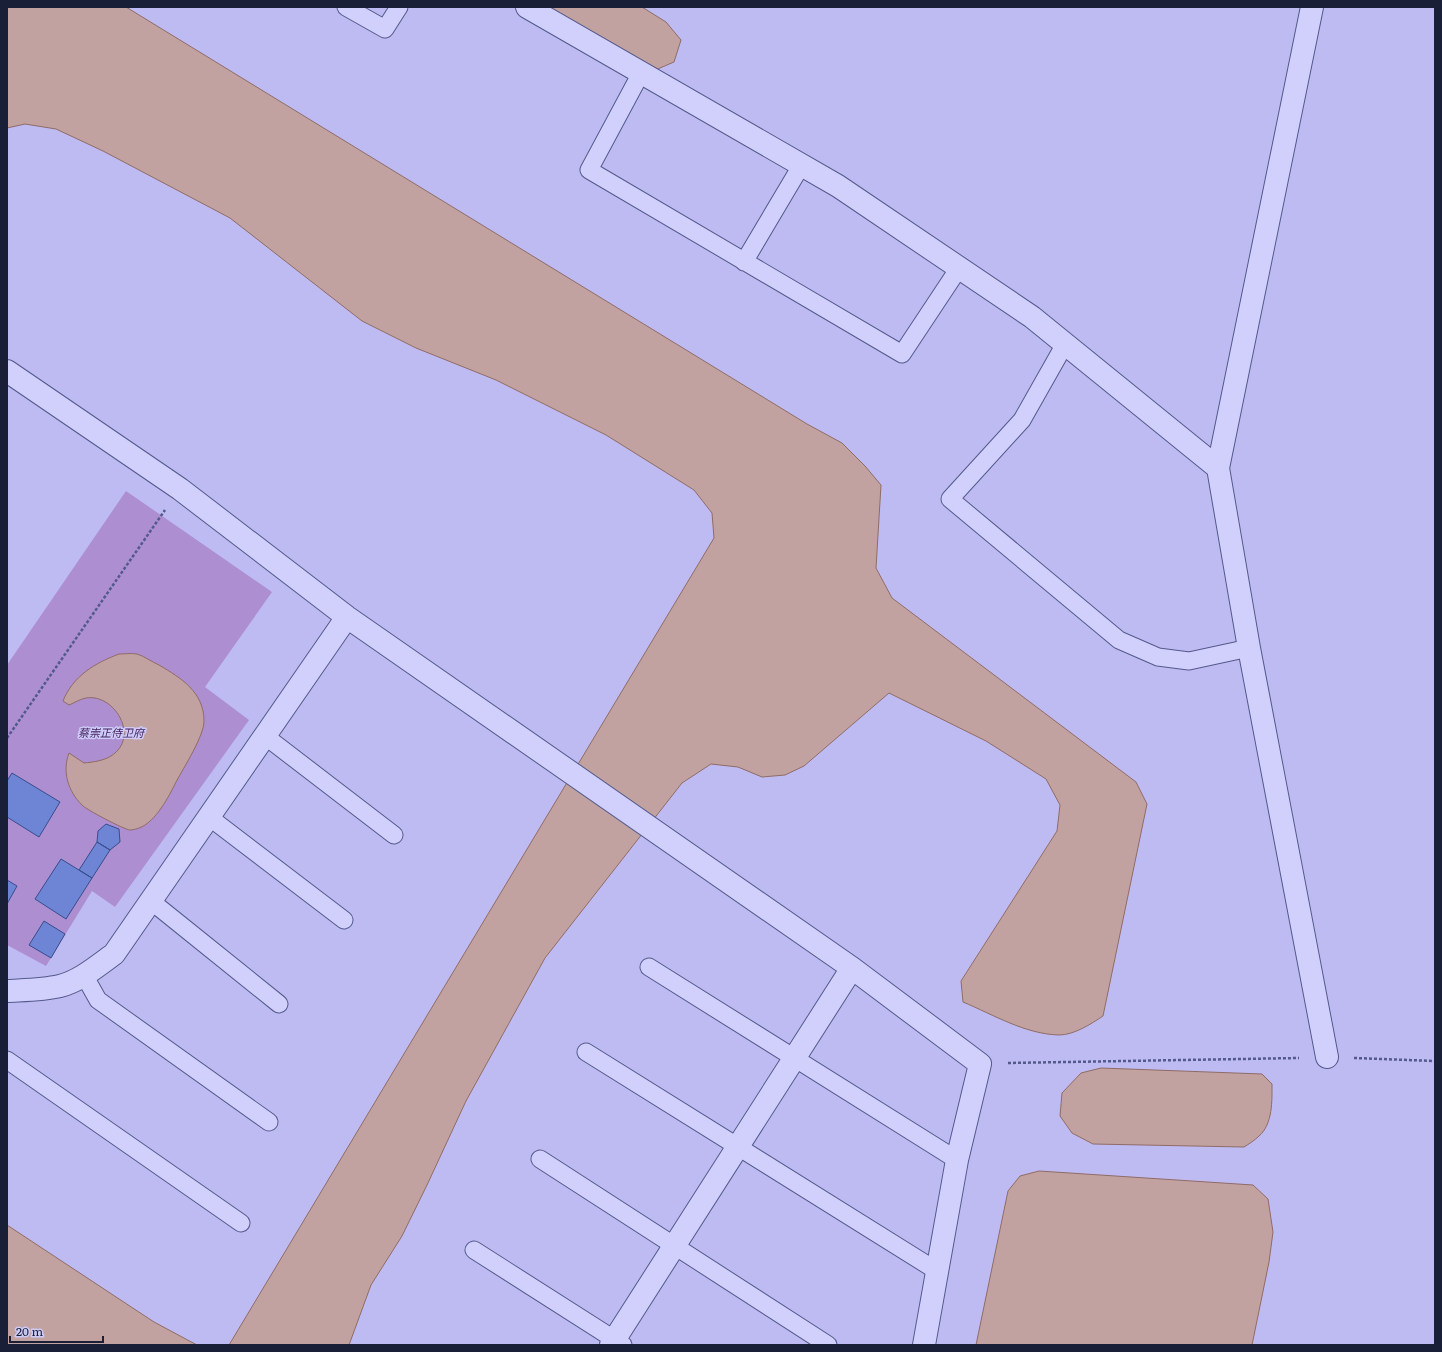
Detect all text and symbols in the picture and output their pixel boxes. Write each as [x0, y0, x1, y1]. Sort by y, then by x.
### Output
park label: 蔡崇正侍卫府 [78, 724, 146, 740]
scale bar [10, 1318, 103, 1344]
text: 20 m [16, 1322, 43, 1340]

